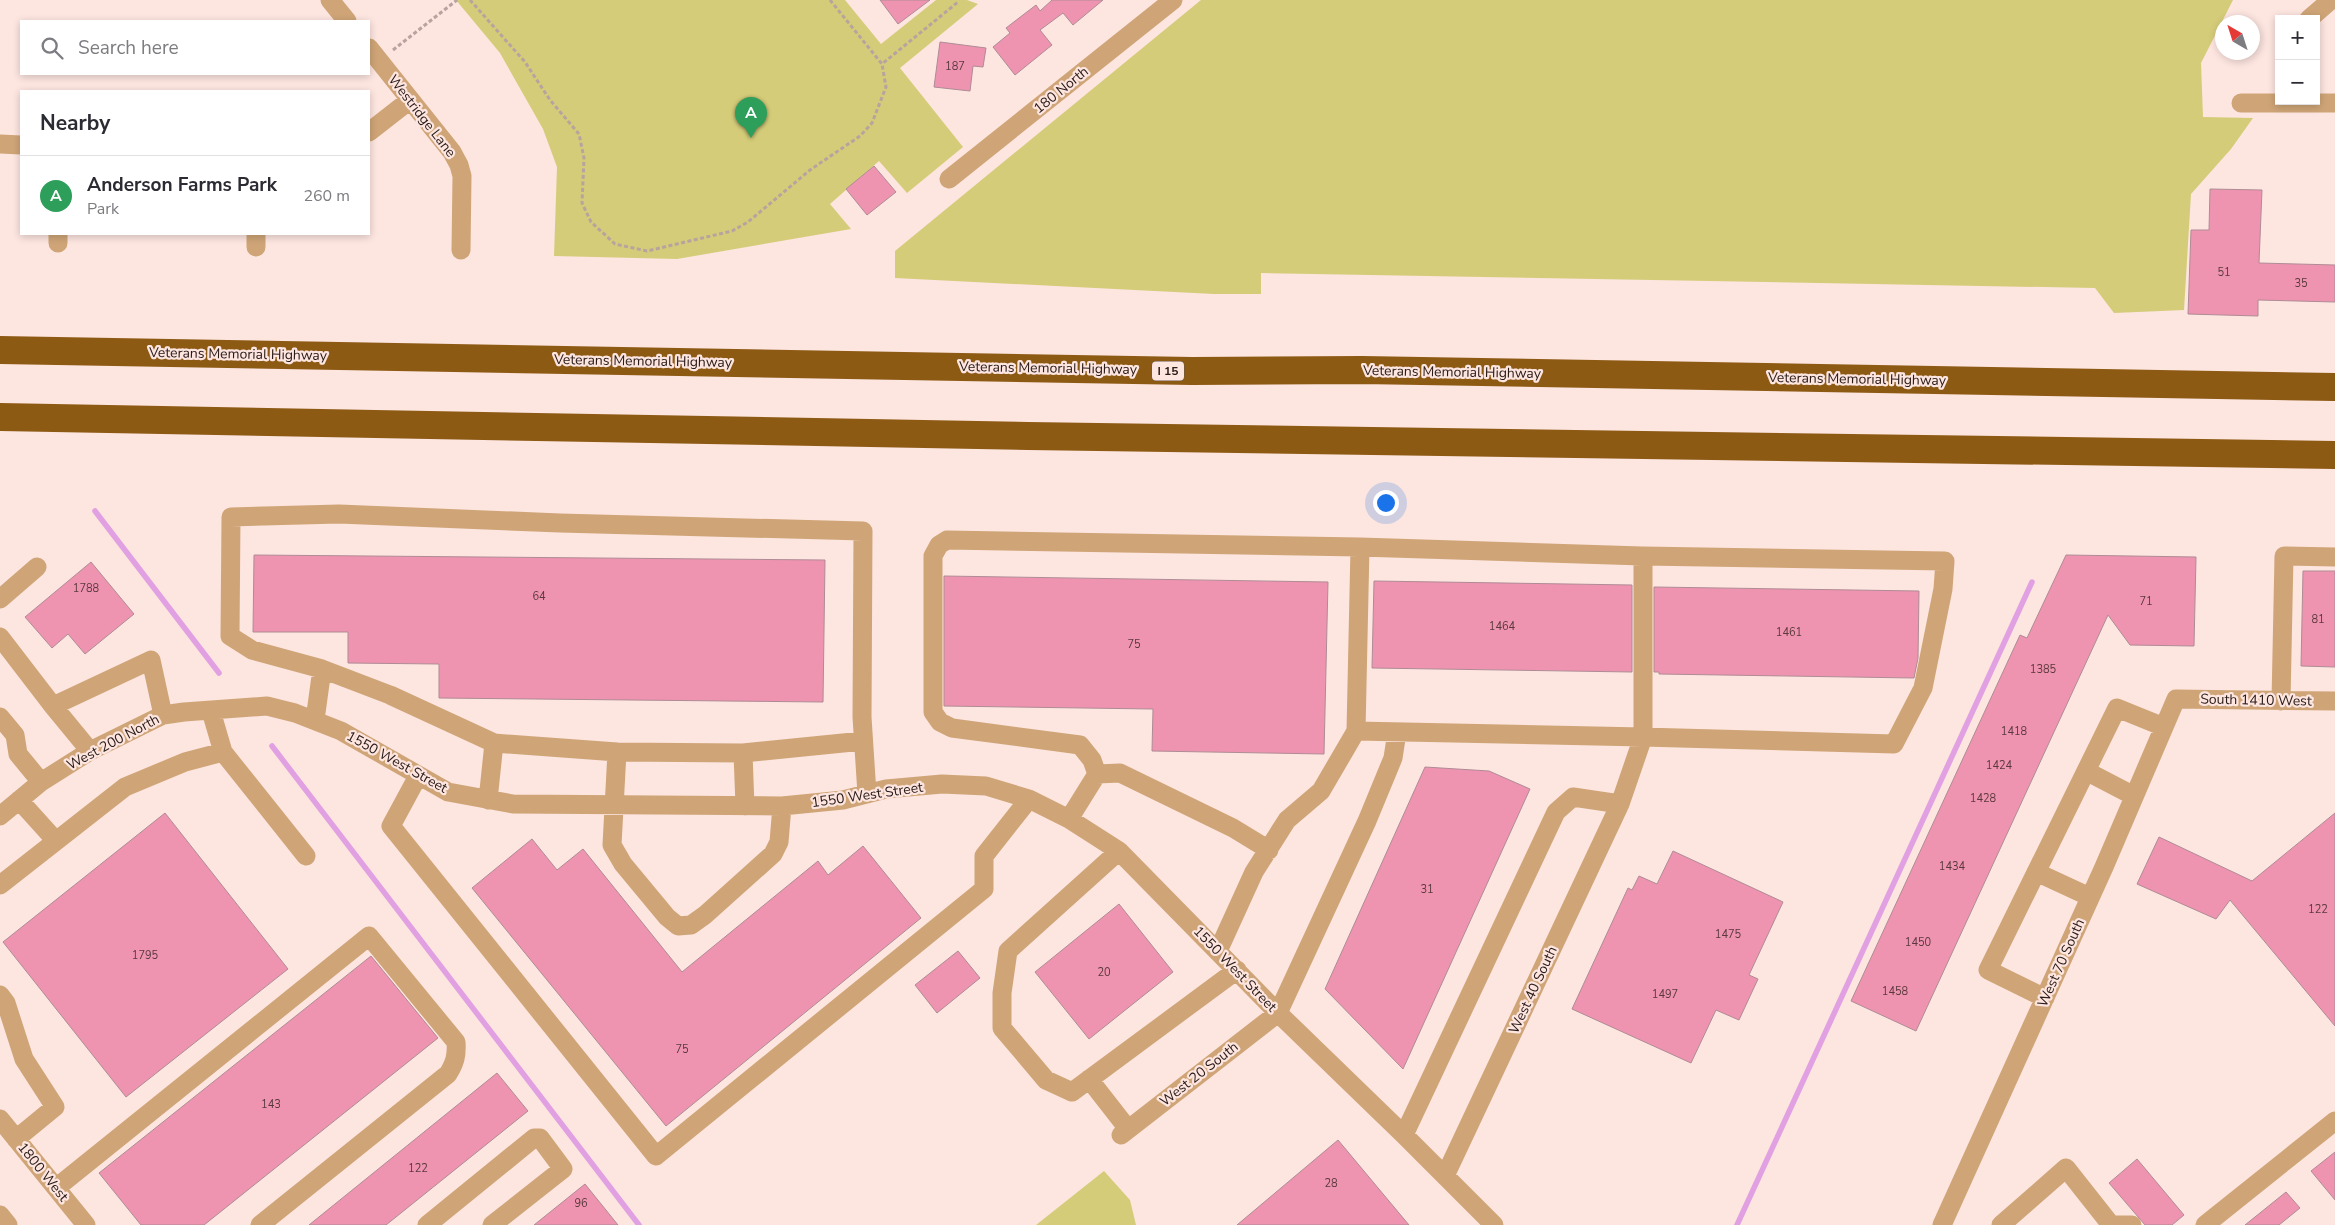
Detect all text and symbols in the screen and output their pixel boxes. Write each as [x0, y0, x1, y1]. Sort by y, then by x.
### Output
north arrow [2215, 15, 2260, 60]
map controls [2275, 15, 2320, 105]
button: + [2275, 15, 2320, 60]
search box [20, 20, 370, 75]
icon: search [38, 34, 66, 62]
text: Search here [78, 35, 179, 61]
house number: 187 [945, 59, 965, 74]
button: − [2275, 60, 2320, 105]
street label: 180 North [1030, 62, 1092, 118]
street label: Westridge Lane [384, 71, 460, 161]
pin: A [735, 97, 767, 138]
text: Nearby [40, 109, 110, 137]
text: Anderson Farms Park [87, 172, 277, 198]
text: A [50, 185, 62, 207]
text: 260 m [303, 185, 350, 207]
text: Park [87, 198, 119, 220]
house number: 51 [2217, 265, 2231, 280]
house number: 35 [2294, 276, 2308, 291]
street label: Veterans Memorial Highway [148, 343, 328, 365]
street label: Veterans Memorial Highway [553, 350, 733, 372]
street label: Veterans Memorial Highway [958, 357, 1138, 379]
street label: Veterans Memorial Highway [1362, 361, 1542, 383]
road number: I 15 [1152, 362, 1184, 381]
street label: Veterans Memorial Highway [1767, 368, 1947, 390]
your location [1373, 490, 1399, 516]
house number: 1788 [73, 581, 100, 596]
house number: 64 [532, 589, 546, 604]
house number: 71 [2139, 594, 2153, 609]
house number: 81 [2311, 612, 2325, 627]
house number: 1464 [1489, 619, 1516, 634]
house number: 1461 [1776, 625, 1802, 640]
house number: 75 [1127, 637, 1141, 652]
house number: 1385 [2030, 662, 2057, 677]
street label: South 1410 West [2200, 690, 2312, 710]
street label: West 200 North [63, 710, 163, 774]
house number: 1418 [2001, 724, 2028, 739]
street label: 1550 West Street [343, 726, 451, 798]
house number: 1424 [1986, 758, 2013, 773]
street label: 1550 West Street [810, 778, 924, 812]
house number: 1428 [1970, 791, 1997, 806]
house number: 1434 [1939, 859, 1966, 874]
house number: 31 [1420, 882, 1434, 897]
house number: 122 [2308, 902, 2328, 917]
street label: West 70 South [2033, 916, 2089, 1010]
street label: 1550 West Street [1189, 922, 1281, 1016]
house number: 1475 [1715, 927, 1742, 942]
house number: 1450 [1905, 935, 1932, 950]
street label: West 40 South [1504, 943, 1562, 1037]
house number: 1795 [132, 948, 159, 963]
house number: 20 [1097, 965, 1111, 980]
house number: 1458 [1882, 984, 1909, 999]
house number: 1497 [1652, 987, 1678, 1002]
street label: West 20 South [1156, 1037, 1242, 1111]
house number: 75 [675, 1042, 689, 1057]
house number: 143 [261, 1097, 281, 1112]
street label: 1800 West [13, 1139, 73, 1206]
house number: 122 [408, 1161, 428, 1176]
house number: 28 [1324, 1176, 1338, 1191]
house number: 96 [574, 1196, 588, 1211]

